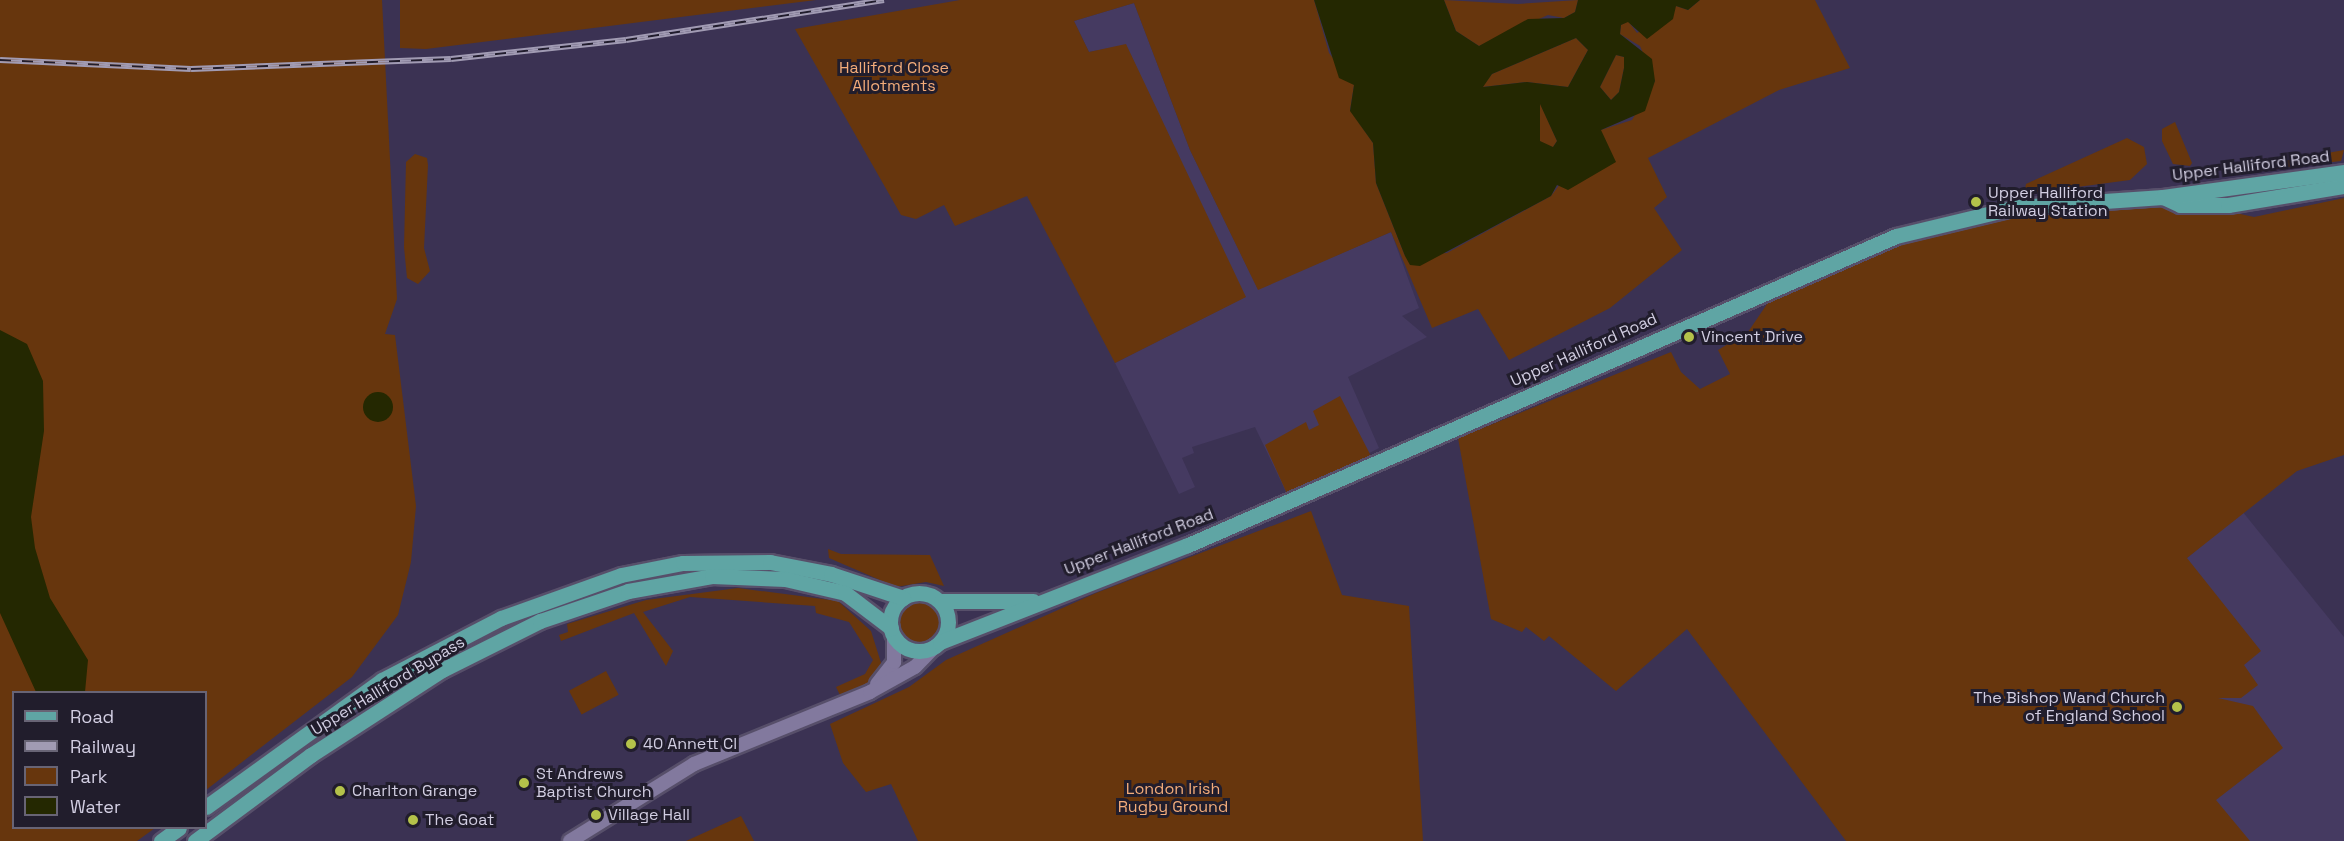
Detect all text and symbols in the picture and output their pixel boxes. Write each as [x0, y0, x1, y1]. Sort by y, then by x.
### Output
park label: Halliford Close Allotments [839, 58, 949, 96]
street label: Upper Halliford Road [2171, 147, 2331, 185]
place label: Upper Halliford Railway Station [1988, 183, 2108, 221]
marker: Upper Halliford Railway Station [1969, 195, 1983, 209]
street label: Upper Halliford Road [1508, 309, 1660, 391]
place label: Vincent Drive [1701, 327, 1803, 347]
marker: Vincent Drive [1682, 330, 1696, 344]
street label: Upper Halliford Road [1062, 505, 1216, 579]
street label: Upper Halliford Bypass [308, 633, 468, 739]
place label: The Bishop Wand Church of England School [1973, 688, 2165, 726]
legend [12, 691, 207, 829]
marker: The Bishop Wand Church of England School [2170, 700, 2184, 714]
text: Road [70, 705, 114, 728]
place label: 40 Annett Cl [643, 734, 737, 754]
text: Railway [70, 735, 136, 758]
marker: 40 Annett Cl [624, 737, 638, 751]
place label: St Andrews Baptist Church [536, 764, 652, 802]
text: Park [70, 765, 107, 788]
marker: St Andrews Baptist Church [517, 776, 531, 790]
park label: London Irish Rugby Ground [1118, 779, 1228, 817]
place label: Charlton Grange [352, 781, 477, 801]
marker: Charlton Grange [333, 784, 347, 798]
text: Water [70, 795, 121, 818]
place label: Village Hall [608, 805, 690, 825]
marker: Village Hall [589, 808, 603, 822]
place label: The Goat [425, 810, 494, 830]
marker: The Goat [406, 813, 420, 827]

